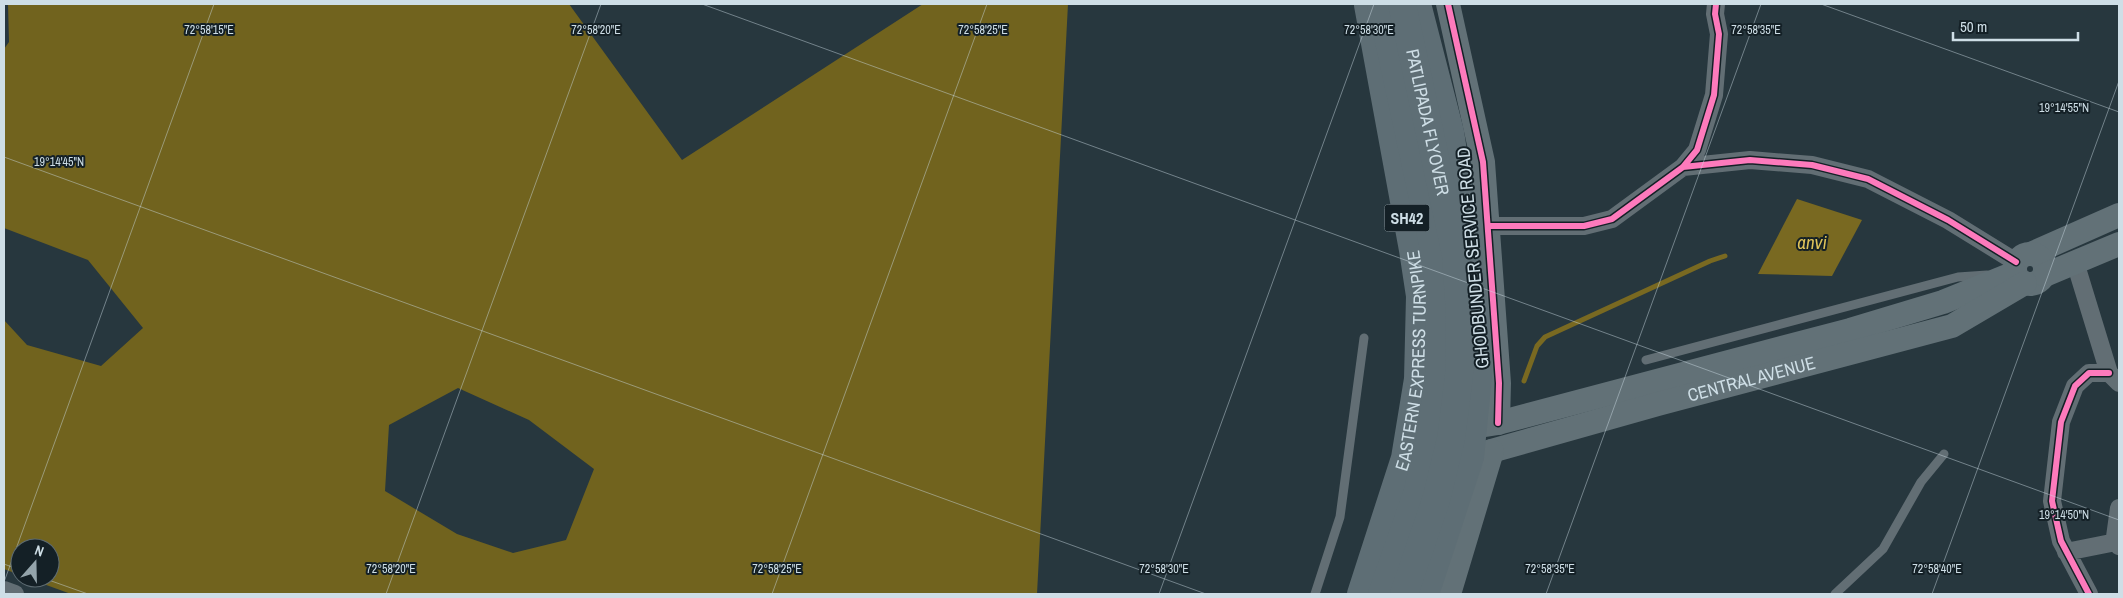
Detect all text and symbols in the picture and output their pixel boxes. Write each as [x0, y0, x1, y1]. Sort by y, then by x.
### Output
scale bar [1953, 10, 2078, 42]
text: 50 m [1960, 16, 1987, 37]
text: 72°58'15"E [184, 22, 234, 38]
text: 72°58'20"E [571, 22, 621, 38]
text: 72°58'25"E [958, 22, 1008, 38]
text: 72°58'30"E [1344, 22, 1394, 38]
text: 72°58'35"E [1731, 22, 1781, 38]
street label: PATLIPADA FLYOVER [1400, 47, 1456, 198]
text: 19°14'55"N [2039, 100, 2089, 116]
street label: GHODBUNDER SERVICE ROAD [1450, 146, 1495, 370]
text: 19°14'45"N [34, 154, 84, 170]
road number: SH42 [1384, 204, 1430, 232]
water label: anvi [1797, 229, 1827, 255]
street label: EASTERN EXPRESS TURNPIKE [1389, 249, 1432, 474]
street label: CENTRAL AVENUE [1685, 350, 1818, 408]
text: 19°14'50"N [2039, 507, 2089, 523]
north arrow [10, 538, 60, 588]
text: N [32, 541, 46, 561]
text: 72°58'20"E [366, 561, 416, 577]
text: 72°58'25"E [752, 561, 802, 577]
text: 72°58'30"E [1139, 561, 1189, 577]
text: 72°58'35"E [1525, 561, 1575, 577]
text: 72°58'40"E [1912, 561, 1962, 577]

